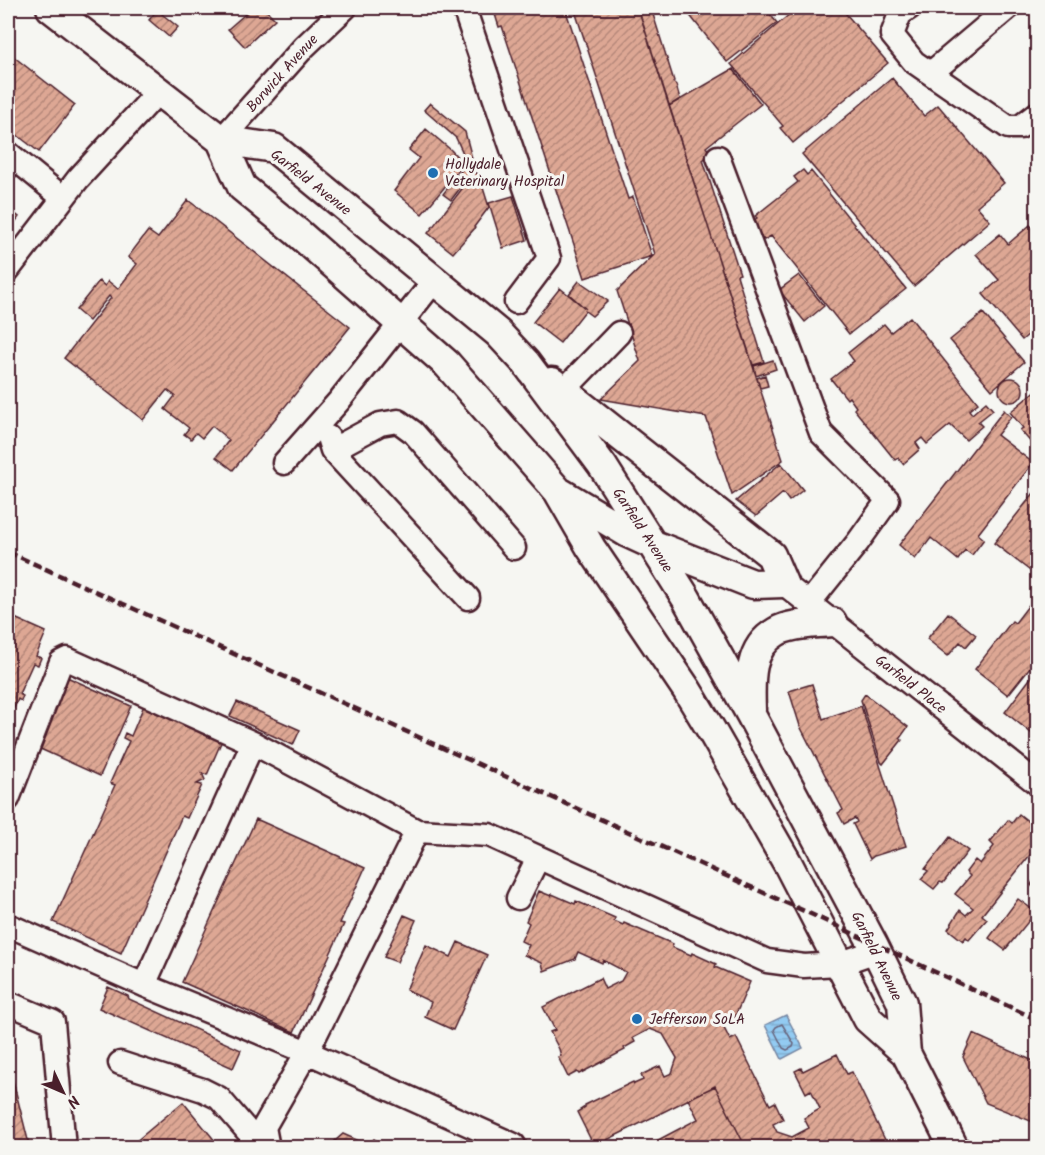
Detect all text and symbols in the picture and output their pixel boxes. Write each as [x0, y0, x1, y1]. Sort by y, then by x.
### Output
street label: Borwick Avenue [241, 29, 325, 118]
street label: Garfield Avenue [265, 143, 356, 222]
place label: Hollydale Veterinary Hospital [445, 153, 565, 194]
marker: Hollydale Veterinary Hospital [426, 166, 440, 180]
street label: Garfield Avenue [606, 483, 679, 578]
street label: Garfield Place [869, 649, 952, 721]
street label: Garfield Avenue [844, 908, 908, 1006]
place label: Jefferson SoLA [649, 1008, 745, 1032]
marker: Jefferson SoLA [630, 1012, 644, 1026]
north arrow [33, 1062, 93, 1122]
text: N [60, 1089, 85, 1114]

